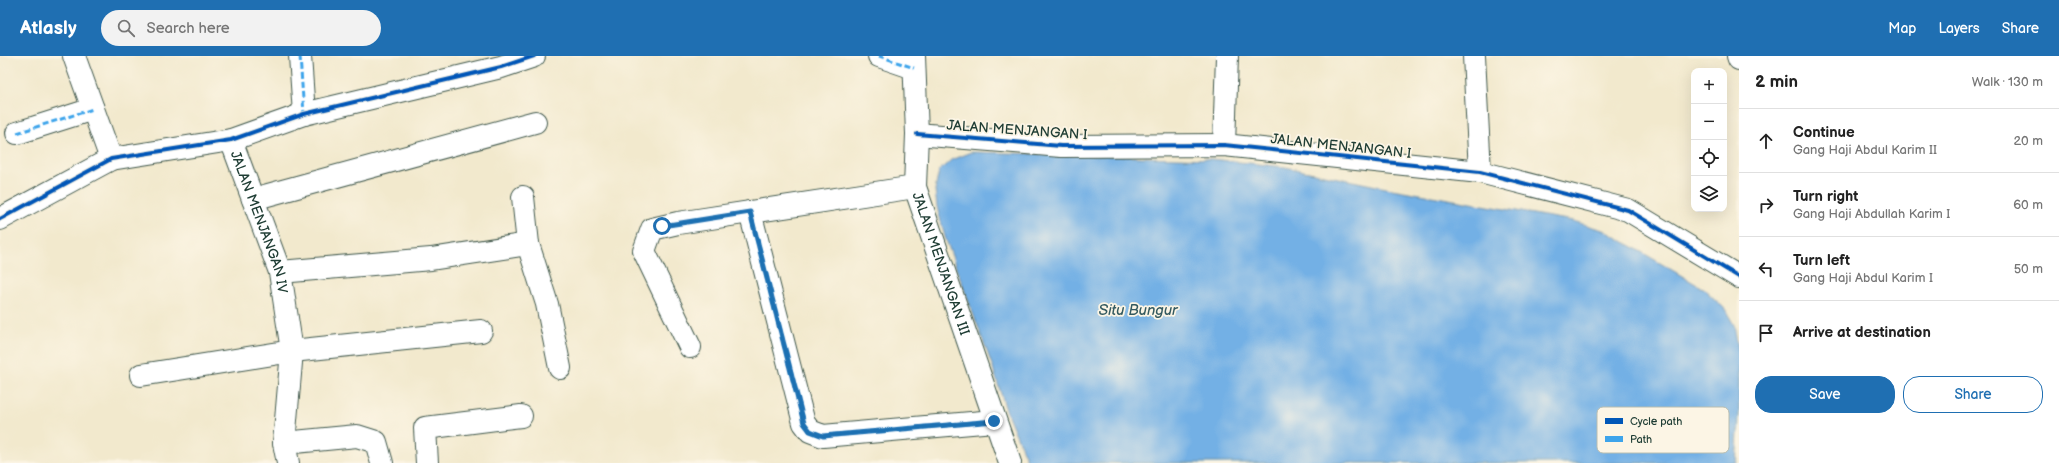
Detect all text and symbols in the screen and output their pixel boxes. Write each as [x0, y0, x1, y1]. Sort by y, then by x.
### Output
search box [101, 10, 381, 46]
text: Atlasly [20, 17, 77, 40]
icon: search [115, 17, 137, 39]
text: Search here [147, 19, 230, 38]
text: Map [1888, 20, 1916, 37]
text: Layers [1938, 20, 1980, 37]
text: Share [2002, 20, 2039, 37]
map controls [1691, 68, 1727, 212]
button: + [1691, 68, 1727, 104]
text: 2 min [1755, 72, 1798, 92]
text: Walk · 130 m [1972, 74, 2043, 90]
button: − [1691, 104, 1727, 140]
street label: JALAN MENJANGAN I [946, 117, 1088, 143]
text: Continue [1793, 123, 1855, 142]
street label: JALAN MENJANGAN I [1270, 130, 1412, 162]
icon: ahead [1755, 130, 1777, 152]
text: 20 m [2013, 133, 2043, 149]
button: locate [1691, 140, 1727, 176]
text: Gang Haji Abdul Karim II [1793, 142, 1937, 158]
street label: JALAN MENJANGAN IV [227, 148, 292, 295]
button: layers [1691, 176, 1727, 212]
text: Turn right [1793, 187, 1858, 206]
street label: JALAN MENJANGAN III [909, 190, 974, 337]
icon: right [1755, 194, 1777, 216]
text: 60 m [2013, 197, 2043, 213]
text: Gang Haji Abdullah Karim I [1793, 206, 1950, 222]
route start [653, 217, 671, 235]
text: Turn left [1793, 251, 1850, 270]
icon: left [1755, 258, 1777, 280]
text: 50 m [2014, 261, 2043, 277]
text: Gang Haji Abdul Karim I [1793, 270, 1933, 286]
water label: Situ Bungur [1098, 301, 1179, 320]
icon: arrive [1755, 322, 1777, 344]
text: Arrive at destination [1793, 323, 1931, 342]
button: Save [1755, 376, 1895, 413]
button: Share [1903, 376, 2043, 413]
legend [1597, 407, 1729, 453]
route end [985, 412, 1003, 430]
text: Cycle path [1630, 415, 1682, 428]
text: Path [1630, 433, 1652, 446]

